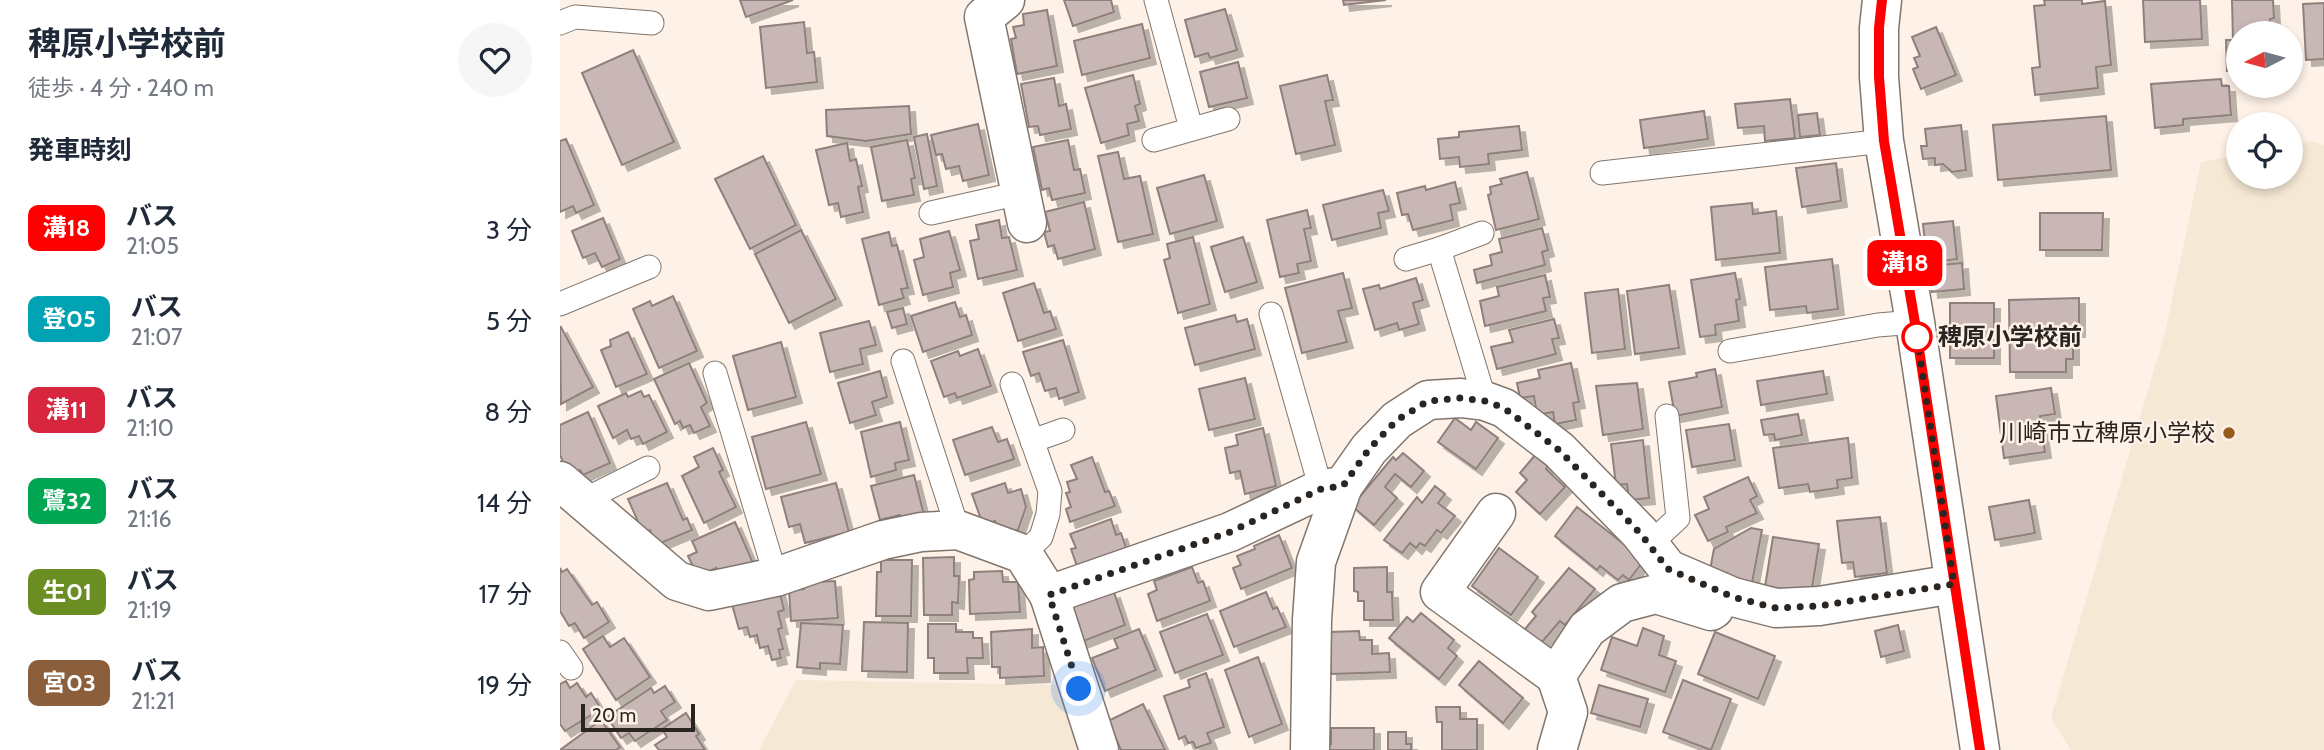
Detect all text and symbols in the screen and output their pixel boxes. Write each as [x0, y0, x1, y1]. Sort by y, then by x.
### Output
north arrow [2226, 21, 2303, 98]
map controls [2226, 21, 2303, 189]
text: 稗原小学校前 [28, 23, 226, 63]
button: heart [458, 23, 532, 97]
text: 徒歩 · 4 分 · 240 m [28, 74, 214, 102]
button: locate [2226, 112, 2303, 189]
text: 発車時刻 [28, 134, 132, 166]
text: バス [126, 200, 178, 232]
text: 溝18 [43, 213, 90, 242]
text: 3 分 [486, 214, 532, 246]
text: 21:05 [126, 232, 179, 260]
line badge: 溝18 [1865, 240, 1945, 286]
text: 溝18 [1881, 248, 1929, 277]
text: バス [131, 291, 183, 323]
text: 登05 [42, 304, 96, 333]
text: 5 分 [486, 305, 532, 337]
marker: 稗原小学校前 [1902, 322, 1932, 352]
place label: 稗原小学校前 [1938, 322, 2082, 351]
text: 21:07 [131, 323, 183, 351]
text: バス [126, 382, 178, 414]
text: 溝11 [46, 395, 87, 424]
text: 8 分 [484, 396, 532, 428]
text: 21:10 [126, 414, 174, 442]
place label: 川崎市立稗原小学校 [1999, 418, 2215, 447]
marker: 川崎市立稗原小学校 [2221, 425, 2237, 441]
text: バス [127, 473, 179, 505]
text: 鷺32 [42, 486, 92, 515]
text: 14 分 [477, 487, 532, 519]
text: 21:16 [127, 505, 172, 533]
text: バス [127, 564, 179, 596]
text: 生01 [42, 577, 92, 606]
text: 17 分 [479, 578, 532, 610]
text: 21:19 [127, 596, 172, 624]
text: バス [131, 655, 183, 687]
text: 宮03 [42, 668, 96, 697]
text: 19 分 [477, 669, 532, 701]
your location [1061, 671, 1096, 706]
text: 21:21 [131, 687, 175, 715]
scale bar [581, 701, 695, 733]
text: 20 m [592, 704, 636, 727]

